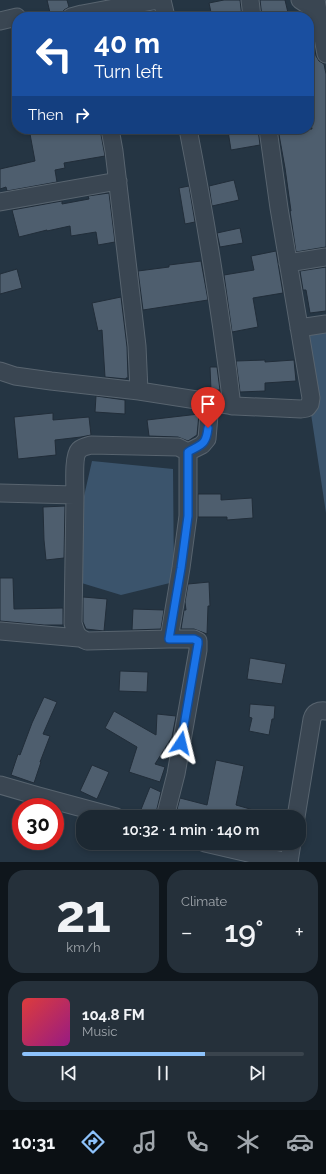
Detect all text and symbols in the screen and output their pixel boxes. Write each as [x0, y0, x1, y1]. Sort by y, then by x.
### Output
text: 40 m [94, 27, 160, 60]
icon: left [28, 28, 80, 80]
text: Turn left [94, 61, 163, 82]
icon: right [71, 104, 93, 126]
text: Then [28, 106, 63, 124]
pin [191, 387, 225, 428]
icon: arrive [197, 393, 219, 415]
position arrow [160, 722, 202, 764]
speed limit sign: 30 [12, 798, 64, 850]
text: 10:32 · 1 min · 140 m [123, 821, 259, 839]
text: 21 [56, 883, 111, 944]
text: Climate [181, 894, 227, 909]
text: 19° [224, 914, 263, 949]
text: − [181, 919, 193, 945]
text: + [295, 919, 304, 945]
text: km/h [66, 940, 101, 955]
text: 104.8 FM [82, 1006, 145, 1024]
text: Music [82, 1024, 117, 1039]
icon: previous [58, 1062, 80, 1084]
icon: pause [152, 1062, 174, 1084]
icon: next [246, 1062, 268, 1084]
icon: directions [79, 1128, 107, 1156]
icon: music [131, 1128, 159, 1156]
icon: phone [183, 1128, 211, 1156]
icon: climate [234, 1128, 262, 1156]
icon: car [286, 1128, 314, 1156]
text: 10:31 [12, 1132, 55, 1153]

